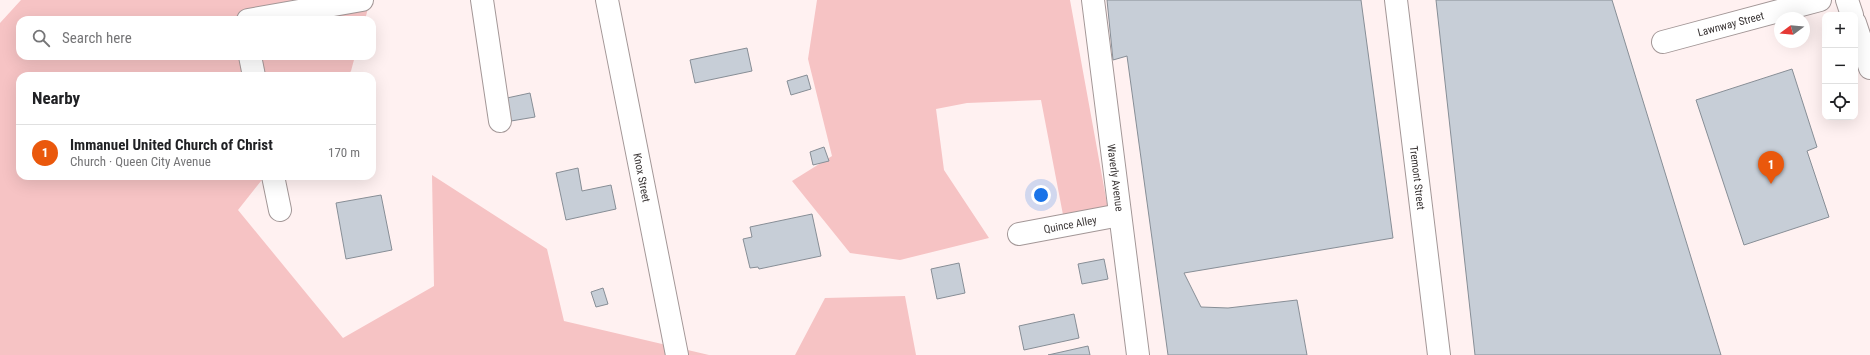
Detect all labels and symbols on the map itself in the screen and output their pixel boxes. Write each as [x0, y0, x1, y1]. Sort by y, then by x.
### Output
street label: Lawnway Street [1696, 9, 1765, 39]
north arrow [1774, 12, 1810, 48]
street label: Waverly Avenue [1105, 143, 1126, 212]
street label: Tremont Street [1407, 145, 1428, 210]
pin: 1 [1758, 151, 1784, 184]
street label: Knox Street [631, 152, 653, 203]
your location [1031, 185, 1051, 205]
street label: Quince Alley [1043, 213, 1098, 236]

